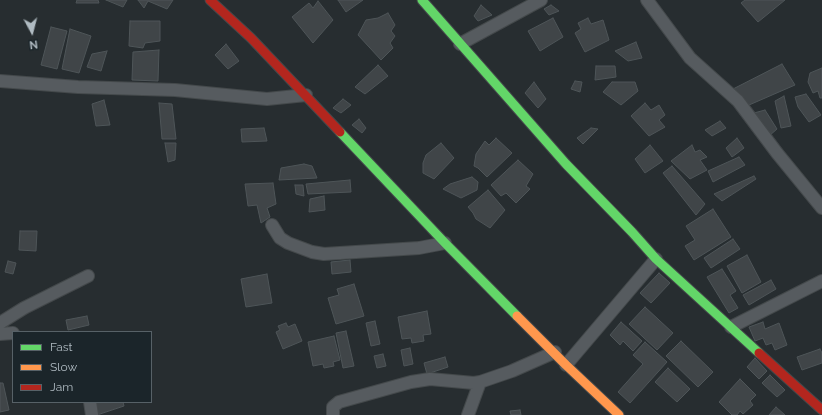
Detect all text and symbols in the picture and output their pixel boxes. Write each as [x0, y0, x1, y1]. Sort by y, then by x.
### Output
north arrow [12, 12, 52, 52]
text: N [29, 37, 38, 51]
legend [12, 331, 152, 403]
text: Fast [50, 340, 73, 354]
text: Slow [50, 360, 77, 374]
text: Jam [50, 380, 73, 394]

